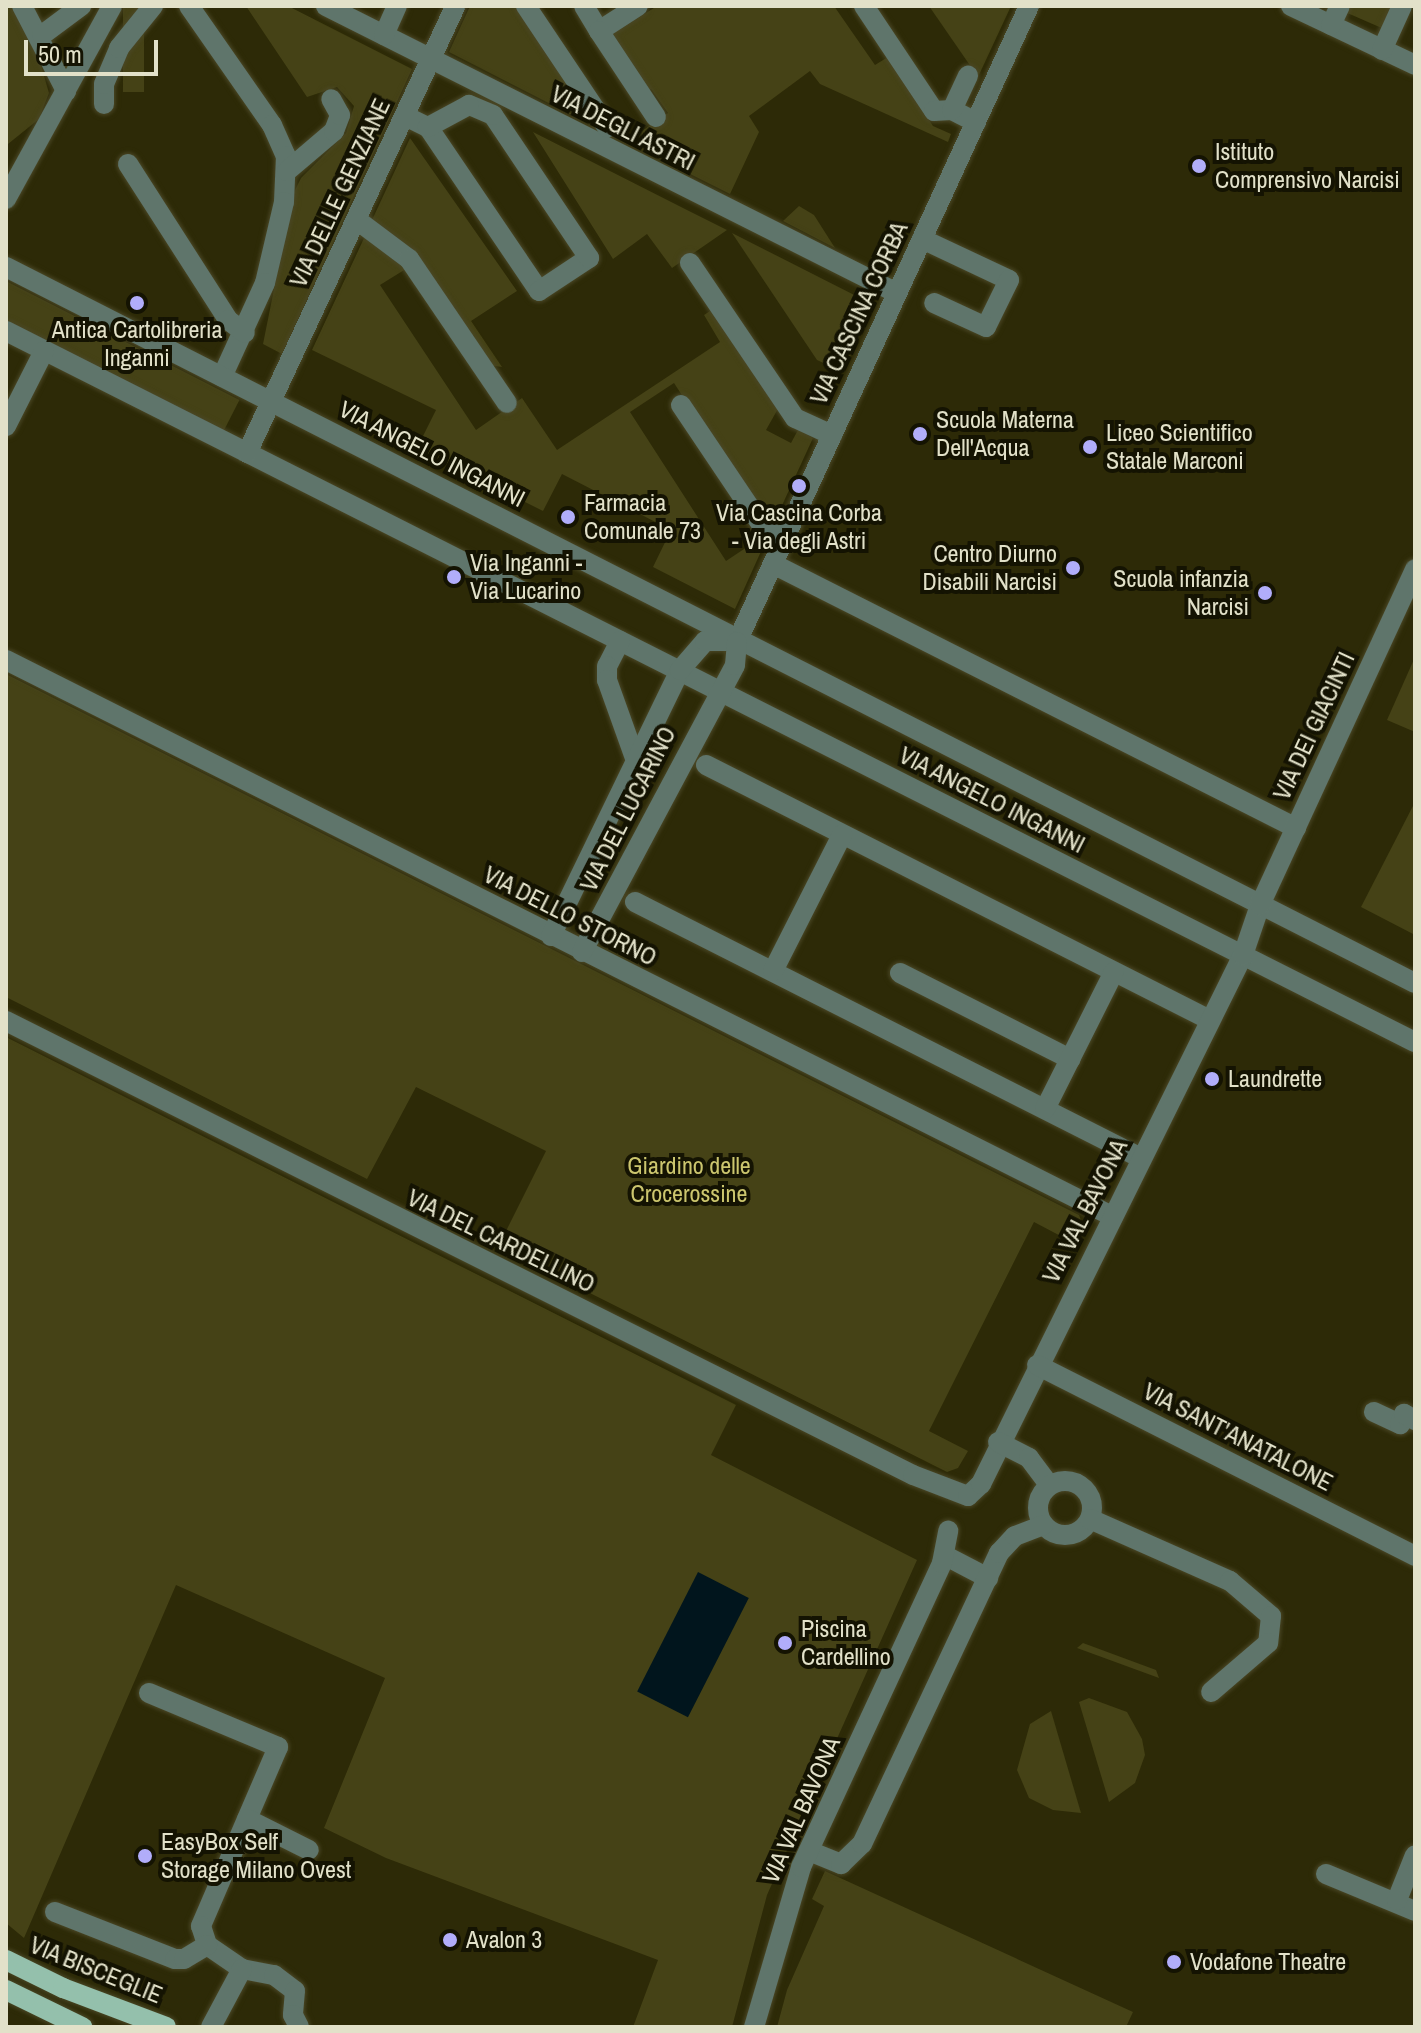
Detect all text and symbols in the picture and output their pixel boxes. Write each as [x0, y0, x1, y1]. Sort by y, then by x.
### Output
scale bar [28, 24, 162, 74]
text: 50 m [38, 38, 82, 70]
street label: VIA DEGLI ASTRI [545, 79, 701, 177]
street label: VIA DELLE GENZIANE [283, 94, 397, 292]
place label: Istituto Comprensivo Narcisi [1215, 138, 1400, 194]
marker: Istituto Comprensivo Narcisi [1190, 157, 1208, 175]
street label: VIA CASCINA CORBA [804, 216, 914, 410]
marker: Antica Cartolibreria Inganni [128, 294, 146, 312]
place label: Antica Cartolibreria Inganni [52, 316, 222, 372]
street label: VIA ANGELO INGANNI [333, 394, 531, 514]
place label: Scuola Materna Dell'Acqua [936, 406, 1074, 462]
place label: Liceo Scientifico Statale Marconi [1106, 419, 1253, 475]
marker: Scuola Materna Dell'Acqua [911, 425, 929, 443]
marker: Liceo Scientifico Statale Marconi [1081, 438, 1099, 456]
marker: Via Cascina Corba - Via degli Astri [790, 477, 808, 495]
place label: Farmacia Comunale 73 [584, 489, 701, 545]
place label: Via Cascina Corba - Via degli Astri [716, 499, 882, 555]
marker: Farmacia Comunale 73 [559, 508, 577, 526]
place label: Centro Diurno Disabili Narcisi [922, 540, 1057, 596]
place label: Via Inganni - Via Lucarino [470, 549, 582, 605]
marker: Centro Diurno Disabili Narcisi [1064, 559, 1082, 577]
place label: Scuola infanzia Narcisi [1113, 565, 1249, 621]
marker: Via Inganni - Via Lucarino [445, 568, 463, 586]
marker: Scuola infanzia Narcisi [1256, 584, 1274, 602]
street label: VIA DEI GIACINTI [1267, 647, 1361, 805]
street label: VIA DEL LUCARINO [574, 721, 682, 897]
street label: VIA ANGELO INGANNI [893, 740, 1091, 860]
street label: VIA DELLO STORNO [478, 860, 662, 972]
place label: Laundrette [1228, 1065, 1322, 1093]
marker: Laundrette [1203, 1070, 1221, 1088]
street label: VIA VAL BAVONA [1036, 1134, 1134, 1288]
park label: Giardino delle Crocerossine [627, 1152, 751, 1208]
street label: VIA DEL CARDELLINO [402, 1183, 600, 1299]
street label: VIA SANT'ANATALONE [1138, 1377, 1338, 1497]
place label: Piscina Cardellino [801, 1615, 891, 1671]
marker: Piscina Cardellino [776, 1634, 794, 1652]
street label: VIA VAL BAVONA [756, 1732, 846, 1888]
place label: EasyBox Self Storage Milano Ovest [161, 1828, 351, 1884]
marker: EasyBox Self Storage Milano Ovest [136, 1847, 154, 1865]
place label: Avalon 3 [466, 1926, 542, 1954]
street label: VIA BISCEGLIE [25, 1930, 167, 2010]
marker: Avalon 3 [441, 1931, 459, 1949]
place label: Vodafone Theatre [1190, 1948, 1346, 1976]
marker: Vodafone Theatre [1165, 1953, 1183, 1971]

